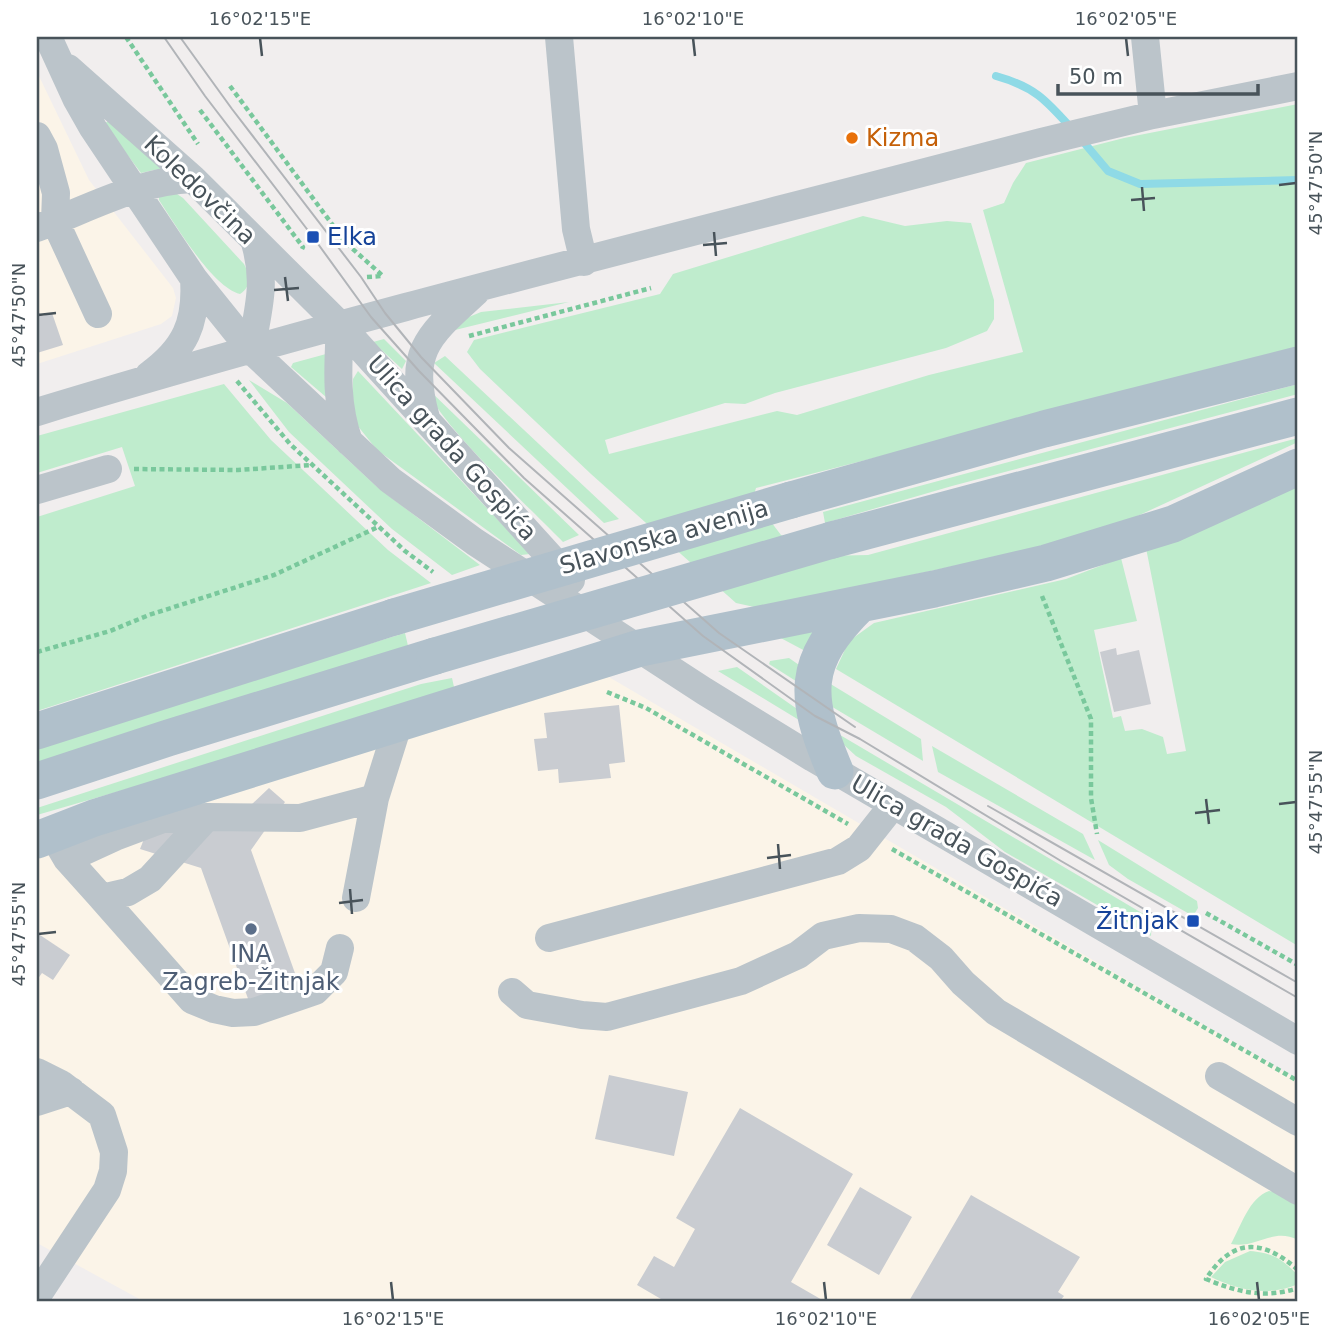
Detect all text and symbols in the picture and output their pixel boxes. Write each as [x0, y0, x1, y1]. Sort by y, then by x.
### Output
text: 16°02'15"E [209, 8, 311, 29]
text: 16°02'10"E [642, 8, 744, 29]
text: 16°02'05"E [1075, 8, 1177, 29]
scale bar [1058, 52, 1258, 96]
text: 50 m [1069, 65, 1123, 89]
place label: Kizma [866, 124, 939, 152]
street label: Koledovčina [138, 130, 262, 250]
marker: Kizma [844, 130, 860, 146]
text: 45°47'50"N [1305, 131, 1326, 235]
place label: Elka [327, 223, 377, 251]
marker: Elka [305, 229, 321, 245]
text: 45°47'50"N [8, 263, 29, 367]
street label: Ulica grada Gospića [361, 350, 543, 546]
street label: Slavonska avenija [556, 494, 772, 580]
text: 45°47'55"N [1305, 750, 1326, 854]
street label: Ulica grada Gospića [846, 769, 1068, 913]
text: 45°47'55"N [8, 882, 29, 986]
place label: Žitnjak [1096, 906, 1179, 935]
marker: Žitnjak [1185, 913, 1201, 929]
marker: INA Zagreb-Žitnjak [243, 921, 259, 937]
place label: INA Zagreb-Žitnjak [162, 940, 340, 996]
text: 16°02'15"E [342, 1308, 444, 1329]
text: 16°02'10"E [775, 1308, 877, 1329]
text: 16°02'05"E [1208, 1308, 1310, 1329]

